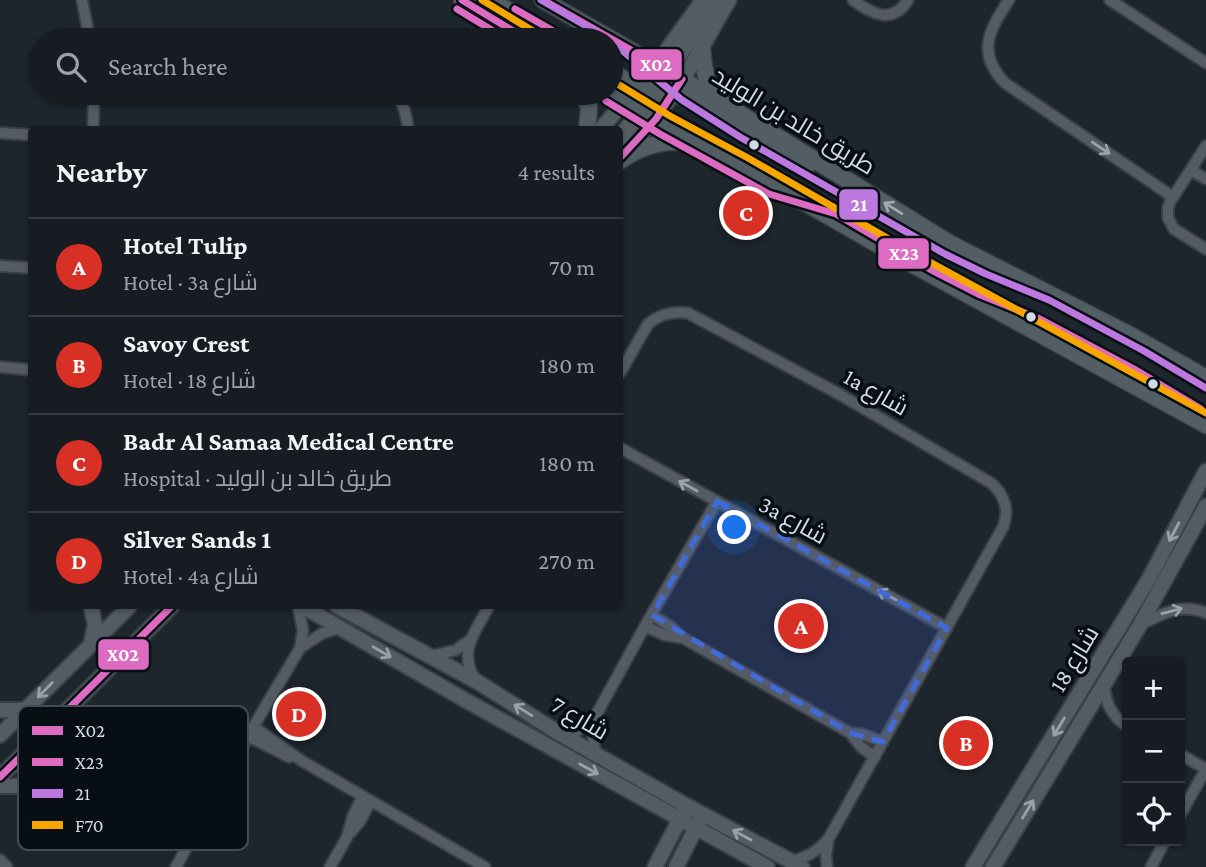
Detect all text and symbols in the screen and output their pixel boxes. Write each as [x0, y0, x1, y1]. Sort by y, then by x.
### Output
search box [28, 28, 623, 105]
icon: search [52, 48, 90, 86]
line badge: X02 [630, 48, 683, 81]
text: Search here [108, 52, 227, 81]
text: X02 [640, 54, 672, 75]
street label: طريق خالد بن الوليد [707, 61, 880, 181]
unlabelled marker [747, 138, 761, 152]
one-way arrow [1091, 141, 1110, 155]
text: Nearby [56, 155, 147, 188]
text: 4 results [517, 159, 595, 185]
pin: C [723, 187, 769, 239]
line badge: 21 [838, 188, 879, 221]
text: 21 [851, 194, 867, 215]
one-way arrow [884, 201, 904, 215]
text: Hotel Tulip [123, 231, 248, 260]
line badge: X23 [877, 237, 930, 270]
text: X23 [889, 243, 919, 264]
text: A [72, 254, 86, 280]
text: 70 m [549, 254, 595, 280]
text: Hotel · 3a شارع [123, 269, 258, 295]
unlabelled marker [1024, 310, 1038, 324]
text: Savoy Crest [123, 329, 249, 358]
text: B [72, 352, 86, 378]
text: 180 m [539, 352, 595, 378]
street label: 1a شارع [838, 362, 913, 423]
text: Hotel · شارع 18 [123, 367, 256, 393]
unlabelled marker [1146, 377, 1160, 391]
text: Badr Al Samaa Medical Centre [123, 427, 454, 456]
text: C [72, 450, 86, 476]
text: 180 m [539, 450, 595, 476]
text: Hospital · طريق خالد بن الوليد [123, 465, 392, 491]
one-way arrow [678, 478, 699, 492]
street label: 3a شارع [753, 490, 832, 552]
your location [717, 510, 751, 544]
one-way arrow [1167, 521, 1181, 542]
text: Silver Sands 1 [123, 525, 271, 554]
text: D [71, 548, 87, 574]
text: 270 m [538, 548, 595, 574]
text: Hotel · 4a شارع [123, 563, 259, 589]
one-way arrow [878, 588, 898, 602]
pin: A [778, 600, 824, 652]
one-way arrow [1160, 604, 1183, 617]
street label: شارع 18 [1043, 621, 1106, 698]
line badge: X02 [97, 638, 150, 671]
text: X02 [107, 644, 139, 665]
one-way arrow [372, 645, 392, 659]
map controls [1122, 657, 1185, 846]
button: + [1122, 657, 1185, 720]
one-way arrow [37, 682, 54, 699]
pin: D [276, 688, 322, 740]
street label: شارع 7 [545, 690, 614, 748]
one-way arrow [514, 703, 533, 718]
legend [18, 706, 248, 850]
pin: B [943, 717, 989, 769]
one-way arrow [1051, 717, 1065, 737]
text: X02 [75, 720, 105, 741]
button: − [1122, 720, 1185, 783]
text: X23 [75, 752, 104, 773]
one-way arrow [578, 763, 599, 776]
text: 21 [75, 783, 90, 804]
button: locate [1122, 783, 1185, 846]
one-way arrow [1022, 799, 1036, 819]
text: F70 [75, 815, 104, 836]
one-way arrow [732, 828, 752, 842]

